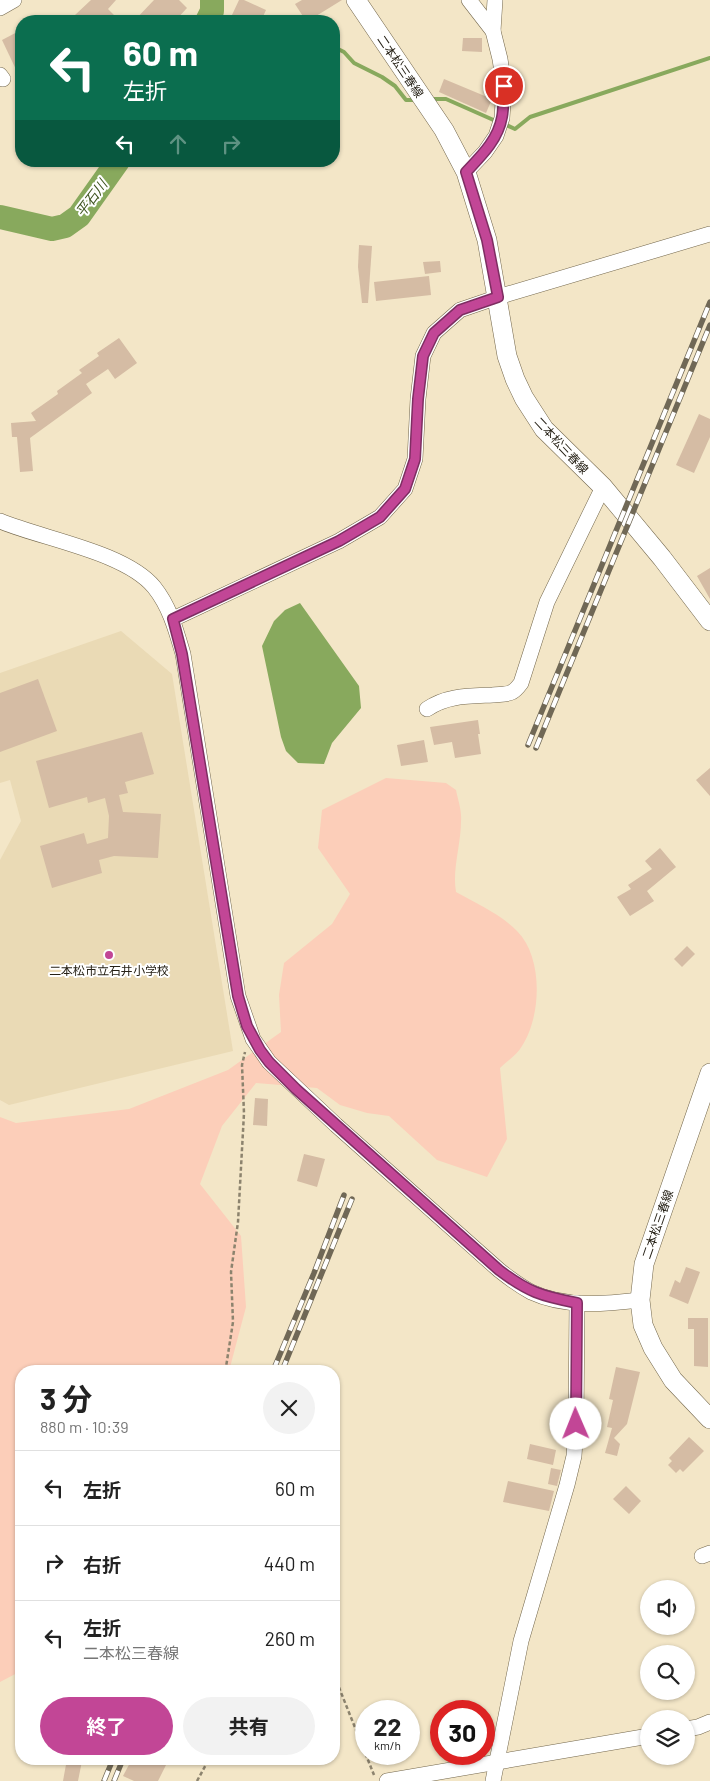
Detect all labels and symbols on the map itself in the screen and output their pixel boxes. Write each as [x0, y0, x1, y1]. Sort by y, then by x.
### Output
street label: 二本松三春線 [375, 32, 427, 100]
pin [483, 65, 525, 107]
water label: 平石川 [72, 175, 112, 220]
street label: 二本松三春線 [532, 414, 592, 476]
marker: 二本松市立石井小学校 [103, 949, 115, 961]
place label: 二本松市立石井小学校 [49, 963, 169, 977]
street label: 二本松三春線 [639, 1188, 675, 1260]
position arrow [549, 1397, 601, 1449]
speed limit sign: 30 [430, 1700, 495, 1765]

